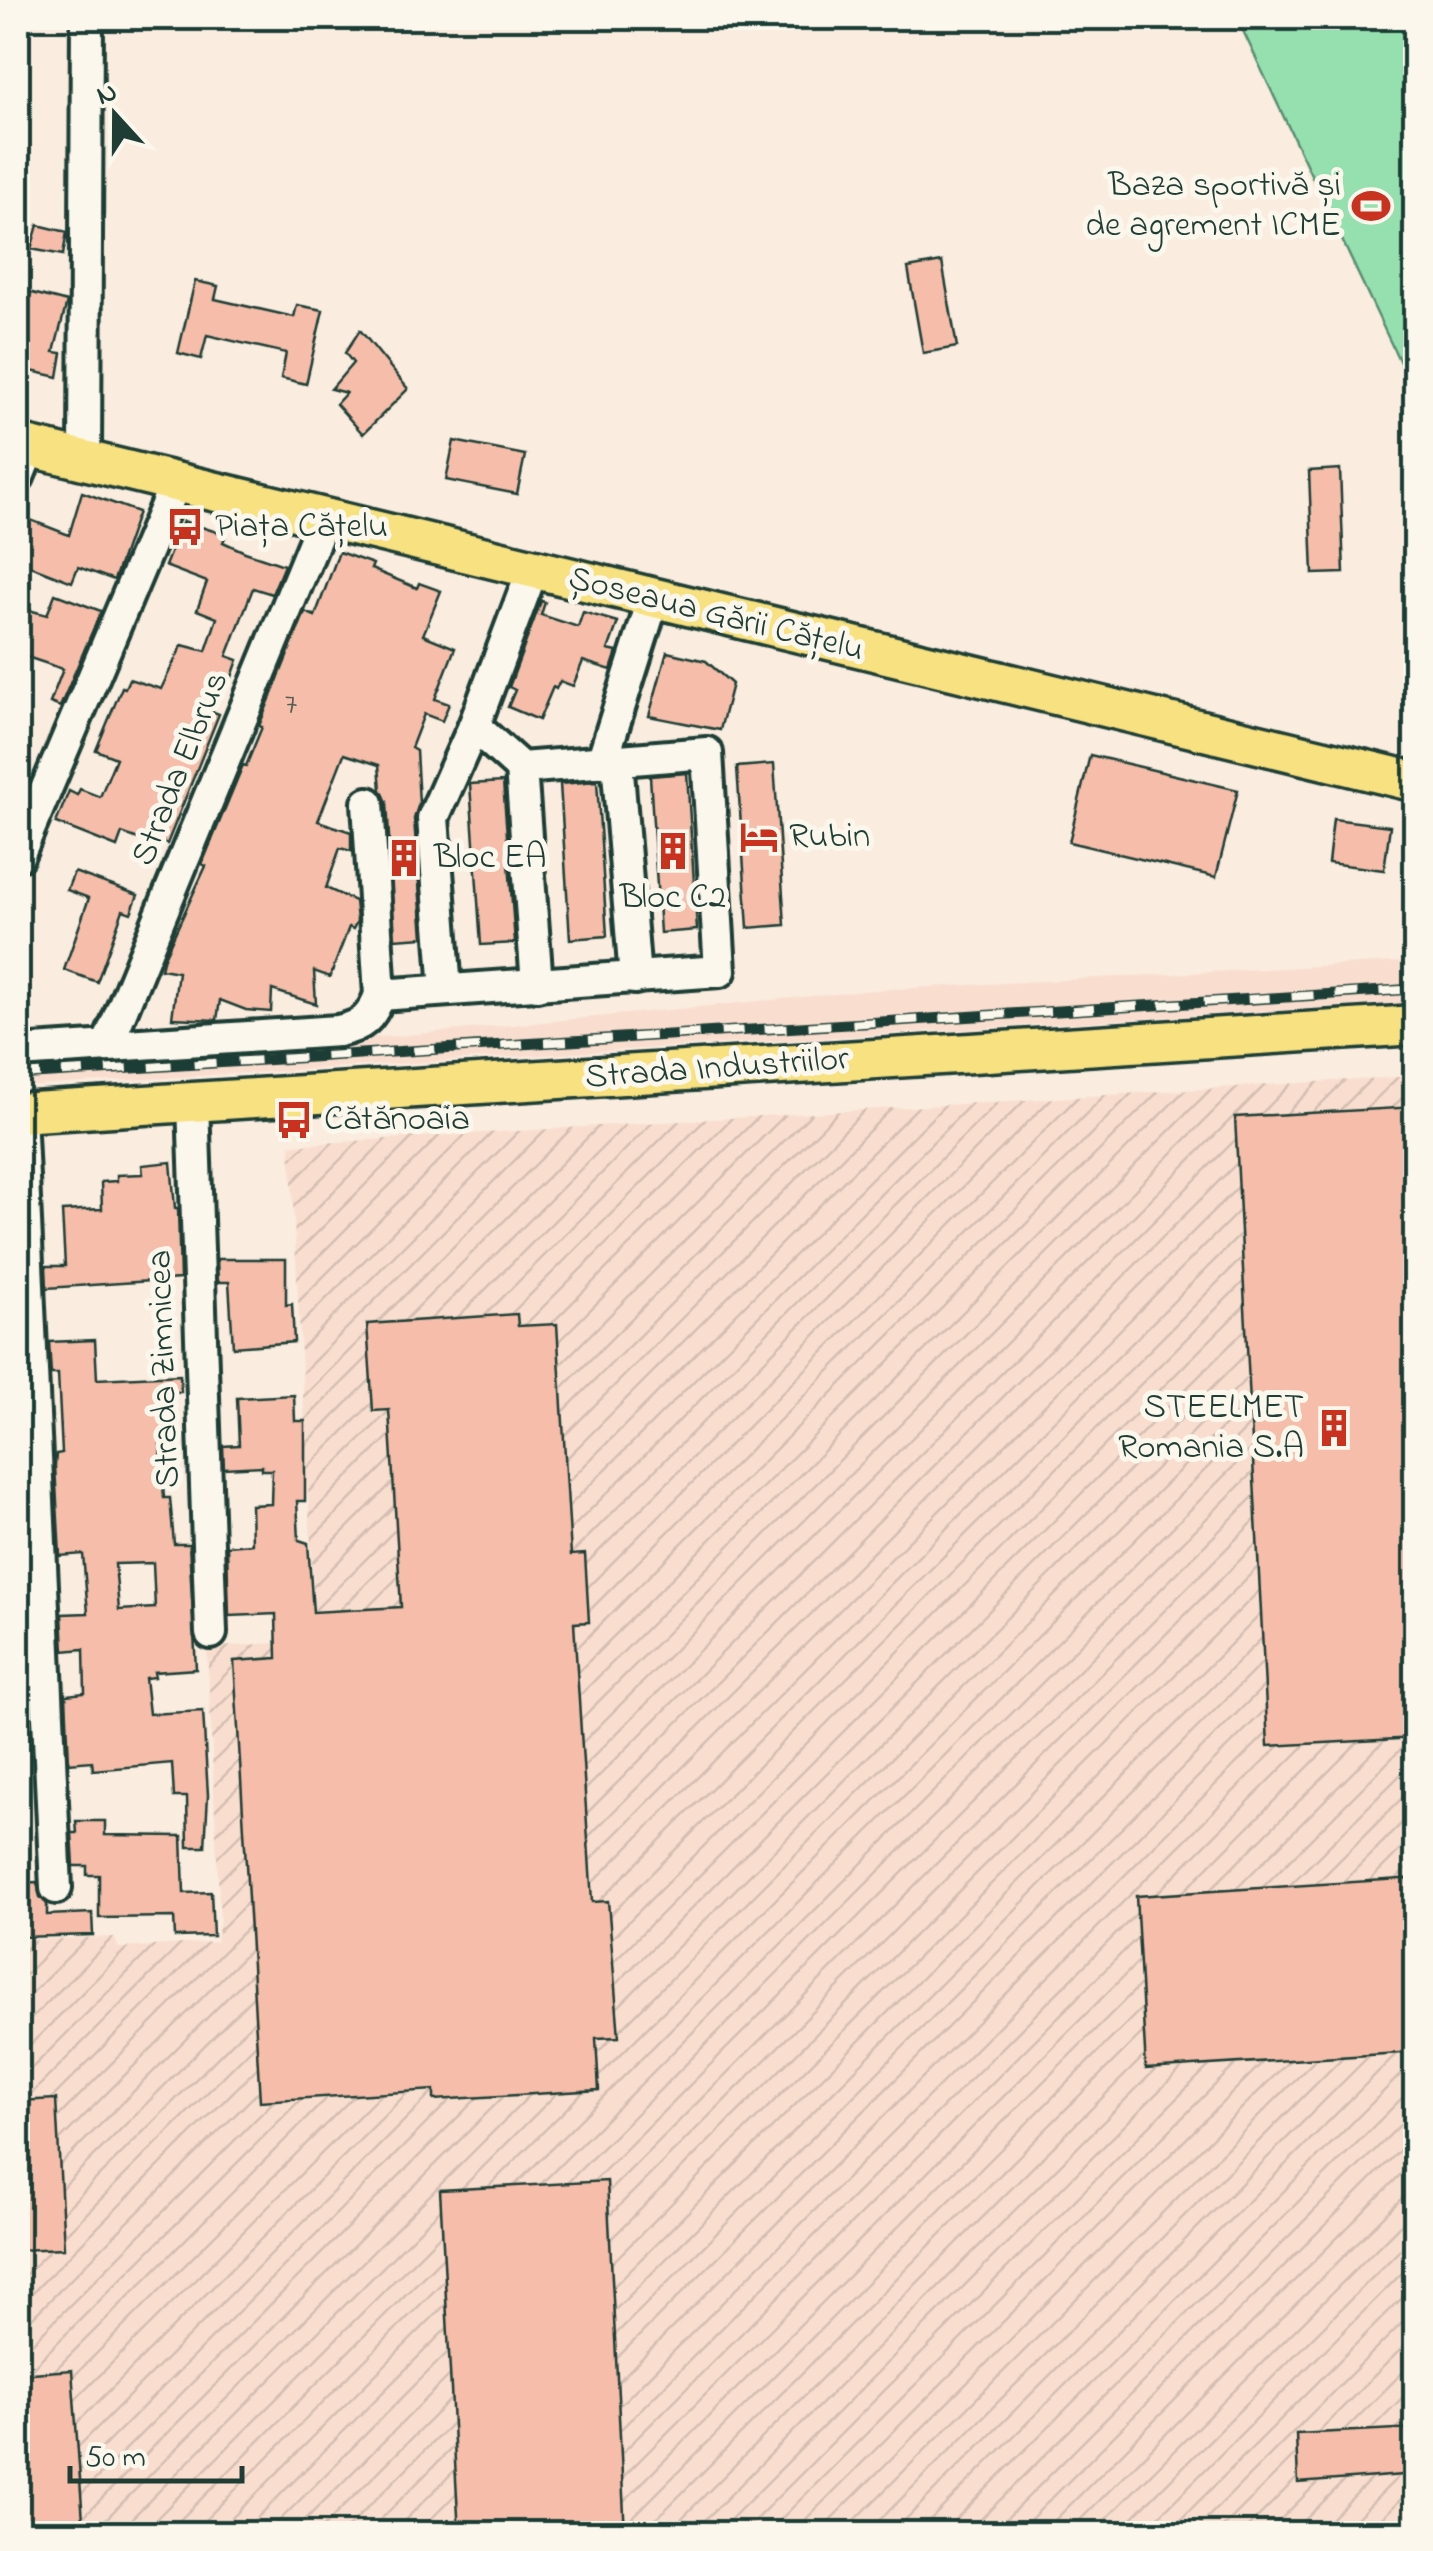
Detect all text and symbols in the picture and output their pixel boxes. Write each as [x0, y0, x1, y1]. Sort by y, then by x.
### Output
north arrow [65, 65, 165, 165]
text: N [91, 72, 123, 117]
place label: Baza sportivă și de agrement ICME [1085, 161, 1341, 252]
sports icon: Baza sportivă și de agrement ICME [1350, 185, 1392, 227]
place label: Piața Cățelu [215, 502, 388, 553]
bus stop icon: Piața Cățelu [164, 506, 206, 548]
street label: Șoseaua Gării Cățelu [563, 554, 869, 676]
street label: Strada Elbrus [119, 664, 243, 874]
house number: 7 [285, 684, 297, 728]
place label: Rubin [789, 812, 870, 863]
hotel icon: Rubin [738, 816, 780, 858]
building icon: Bloc C2 [652, 830, 694, 872]
place label: Bloc EA [433, 833, 547, 884]
building icon: Bloc EA [383, 837, 425, 879]
place label: Bloc C2 [619, 873, 726, 924]
street label: Strada Industriilor [583, 1034, 851, 1104]
place label: Cătănoaia [324, 1095, 470, 1146]
bus stop icon: Cătănoaia [273, 1099, 315, 1141]
street label: Strada Zimnicea [135, 1249, 195, 1489]
place label: STEELMET Romania S.A [1118, 1383, 1304, 1474]
building icon: STEELMET Romania S.A [1313, 1407, 1355, 1449]
scale bar [70, 2421, 242, 2483]
text: 50 m [85, 2437, 146, 2481]

